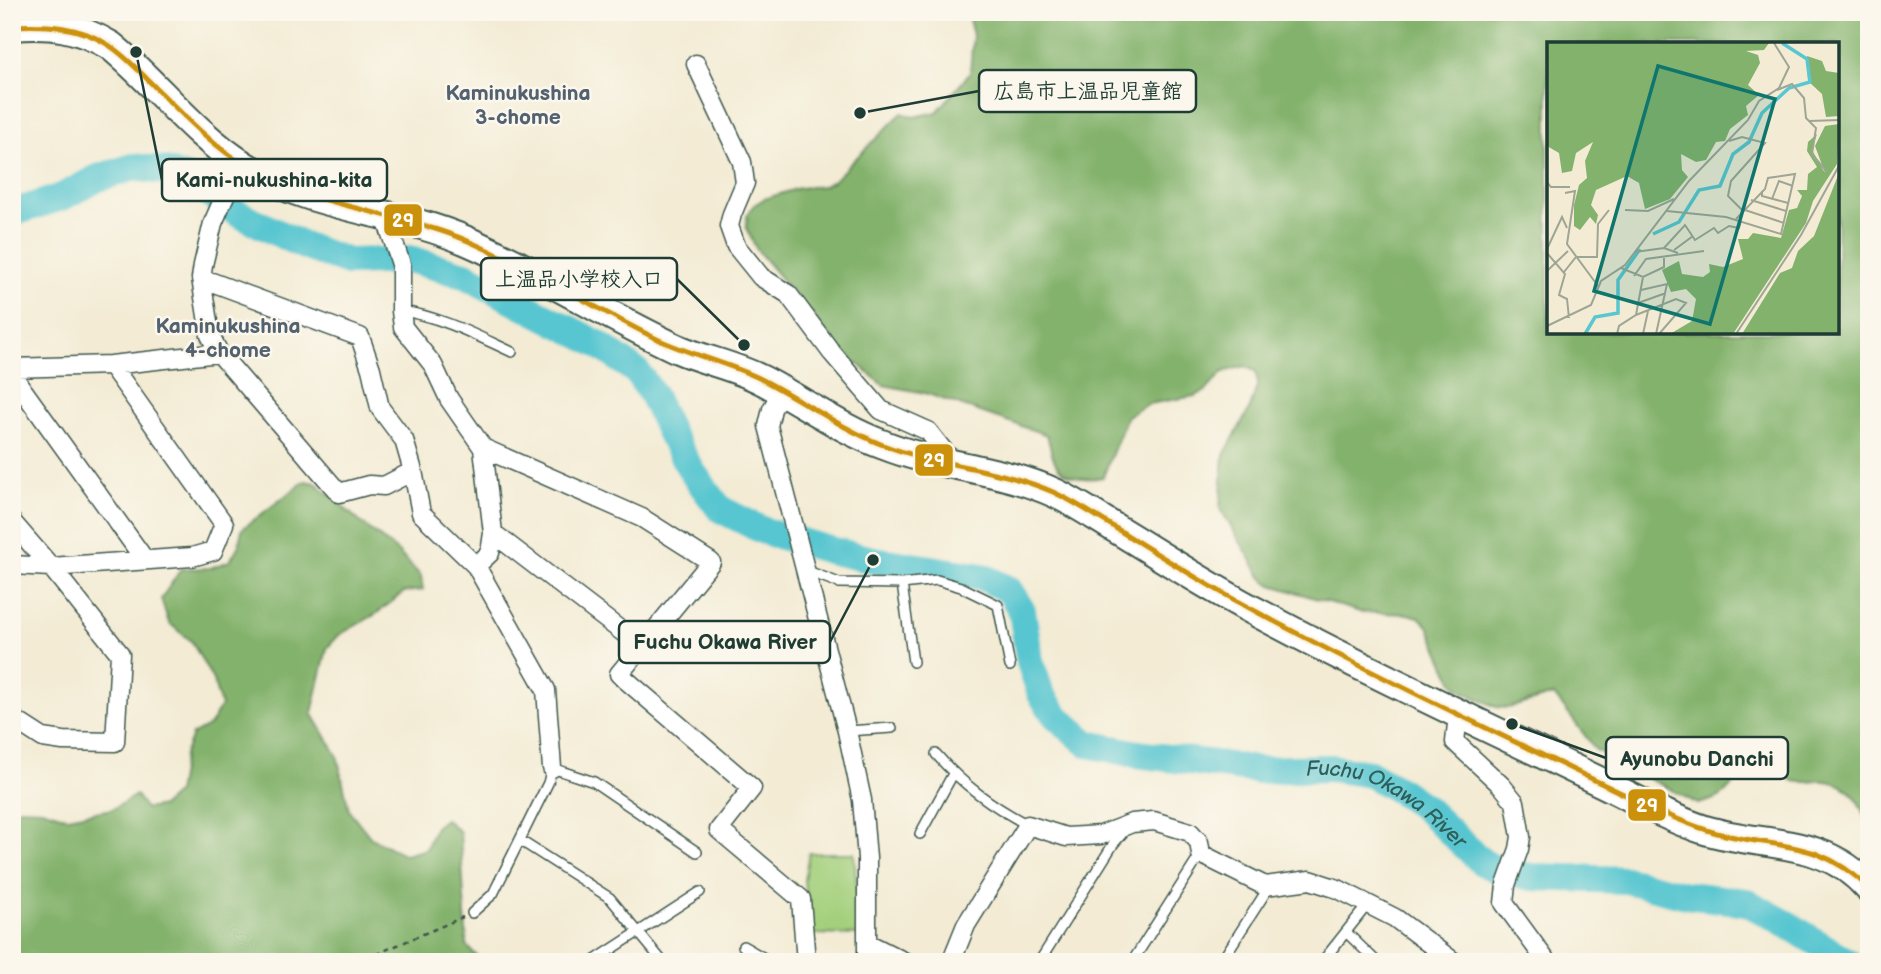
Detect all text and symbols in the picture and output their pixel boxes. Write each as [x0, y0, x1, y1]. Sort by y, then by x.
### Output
inset map [1547, 42, 1839, 334]
callout: 広島市上温品児童館 [979, 70, 1196, 112]
text: 広島市上温品児童館 [994, 79, 1183, 104]
district label: Kaminukushina 3-chome [445, 81, 591, 130]
callout: Kami-nukushina-kita [162, 159, 387, 201]
text: Kami-nukushina-kita [175, 168, 373, 193]
line badge: 29 [383, 203, 423, 237]
text: 29 [392, 210, 414, 233]
callout: 上温品小学校入口 [481, 258, 677, 300]
text: 上温品小学校入口 [495, 267, 663, 292]
district label: Kaminukushina 4-chome [155, 314, 301, 363]
line badge: 29 [914, 443, 954, 477]
text: 29 [923, 450, 945, 473]
callout: Fuchu Okawa River [619, 621, 830, 663]
text: Fuchu Okawa River [633, 630, 817, 655]
callout: Ayunobu Danchi [1606, 737, 1788, 779]
text: Ayunobu Danchi [1619, 747, 1774, 772]
water label: Fuchu Okawa River [1305, 756, 1473, 854]
line badge: 29 [1627, 788, 1667, 822]
text: 29 [1636, 795, 1658, 818]

